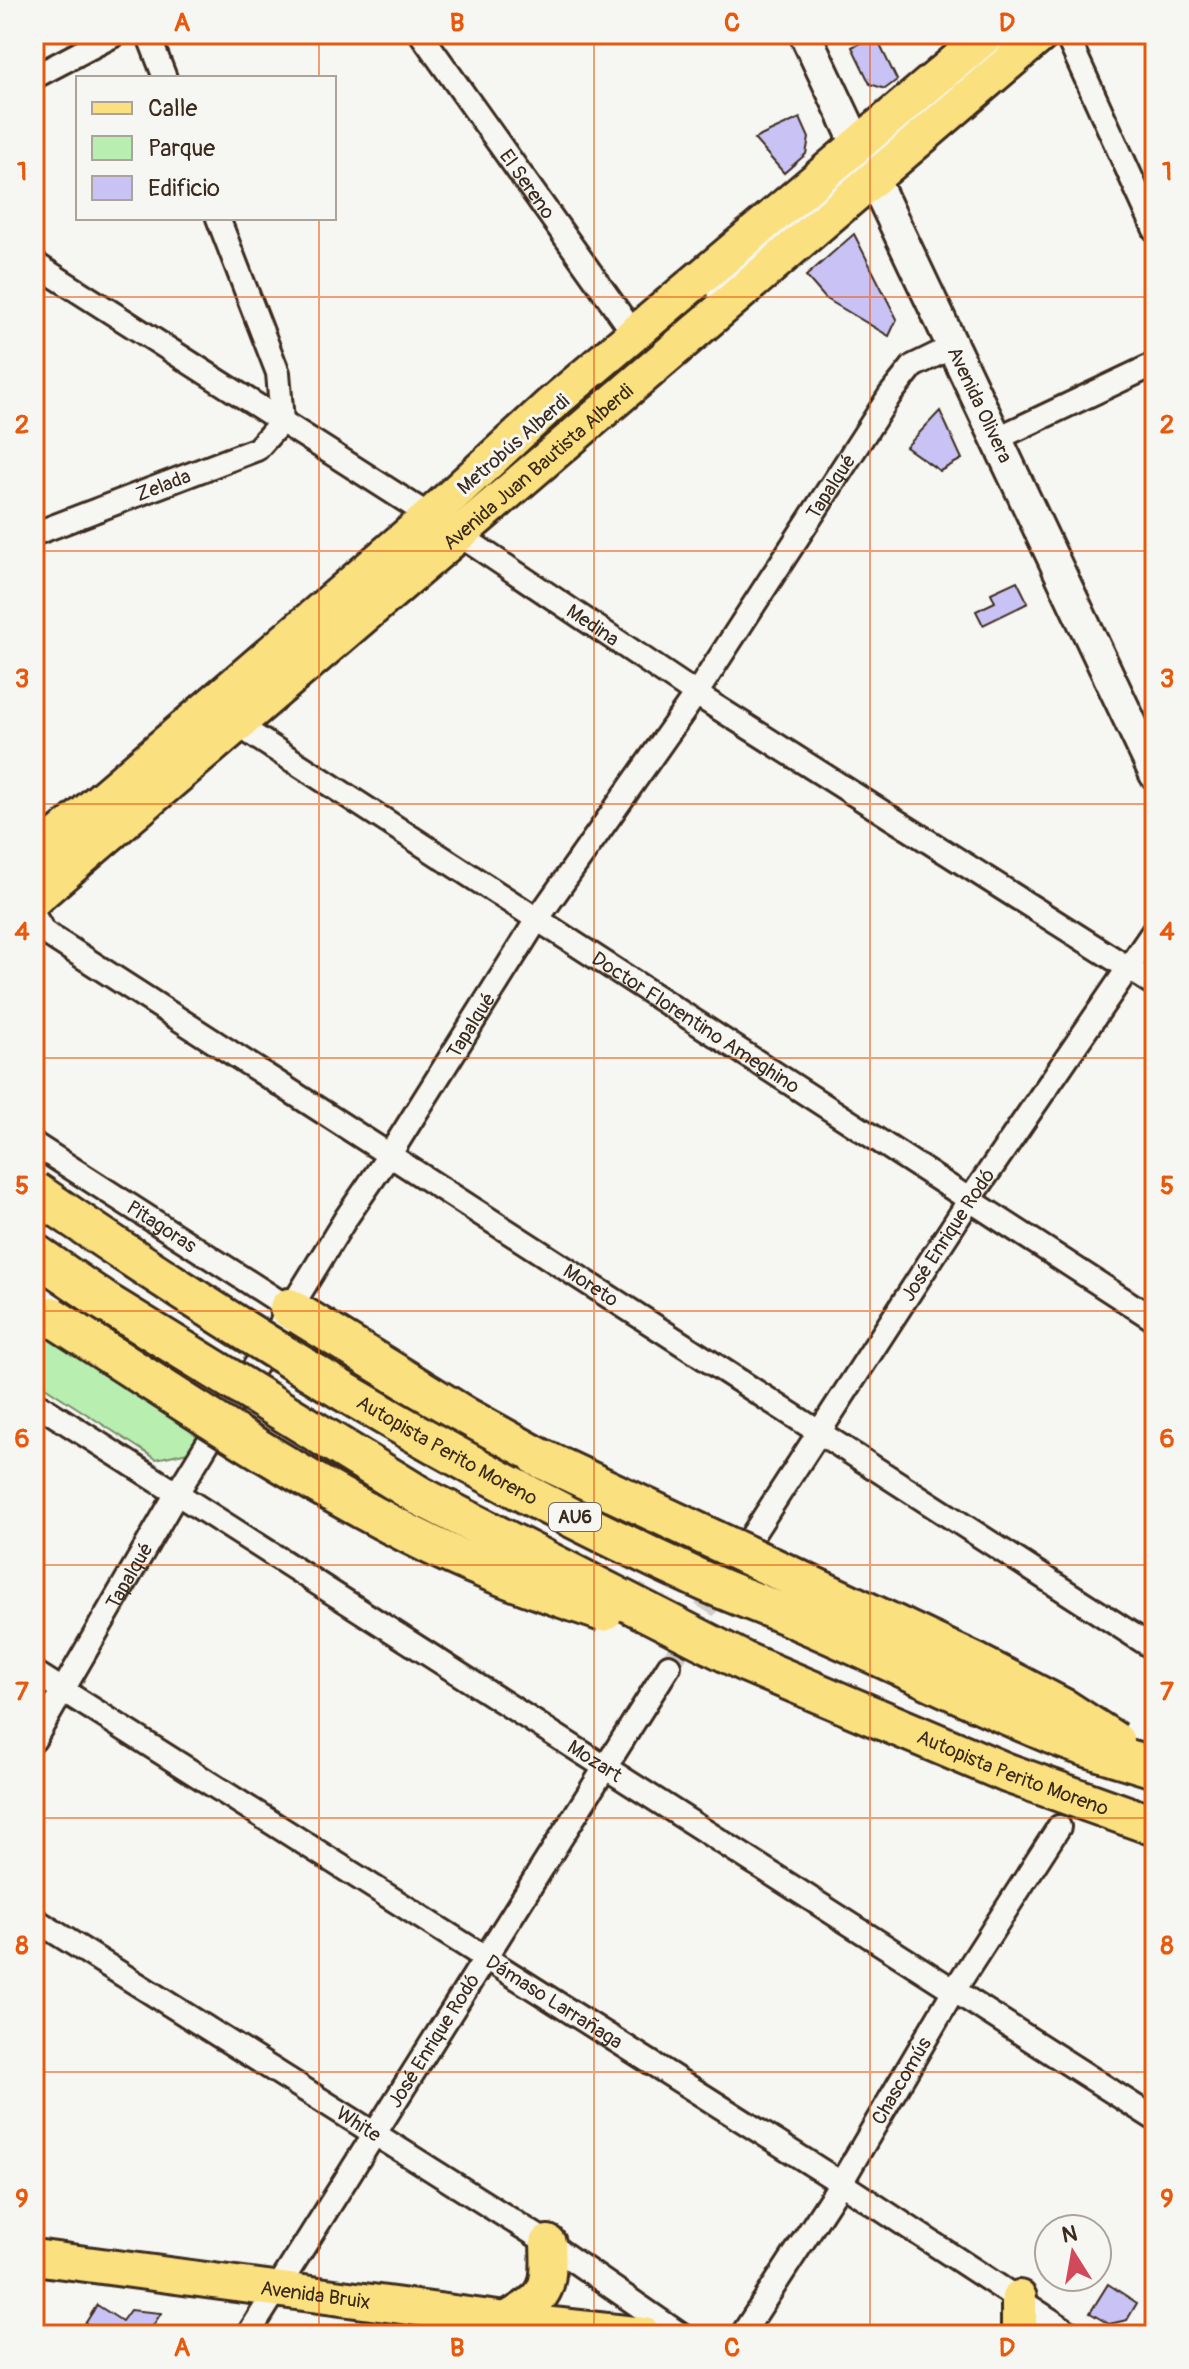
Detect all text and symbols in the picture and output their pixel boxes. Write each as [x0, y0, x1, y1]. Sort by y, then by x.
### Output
text: A [174, 7, 191, 39]
text: B [450, 7, 464, 39]
text: C [724, 7, 740, 39]
text: D [999, 7, 1015, 39]
legend [76, 76, 336, 220]
text: Calle [148, 94, 197, 123]
text: Parque [148, 134, 215, 163]
street label: El Sereno [494, 145, 561, 224]
text: 1 [17, 156, 27, 188]
text: 1 [1162, 156, 1172, 188]
text: Edificio [148, 174, 220, 203]
street label: Avenida Olivera [942, 343, 1018, 467]
street label: Avenida Juan Bautista Alberdi [438, 378, 638, 556]
street label: Metrobús Alberdi [452, 389, 575, 500]
text: 2 [15, 409, 29, 441]
text: 2 [1160, 409, 1174, 441]
street label: Tapalqué [801, 449, 861, 524]
street label: Zelada [132, 464, 194, 507]
street label: Medina [562, 599, 624, 652]
text: 3 [15, 663, 29, 695]
text: 3 [1160, 663, 1174, 695]
text: 4 [14, 916, 30, 948]
text: 4 [1159, 916, 1175, 948]
street label: Doctor Florentino Ameghino [587, 946, 805, 1099]
street label: Tapalqué [441, 988, 501, 1063]
street label: José Enrique Rodó [895, 1164, 1000, 1306]
text: 5 [15, 1170, 29, 1202]
text: 5 [1160, 1170, 1174, 1202]
street label: Pitagoras [122, 1195, 201, 1258]
street label: Moreto [559, 1259, 623, 1313]
street label: Autopista Perito Moreno [352, 1390, 542, 1511]
text: 6 [14, 1423, 30, 1455]
text: 6 [1159, 1423, 1175, 1455]
road number: AU6 [549, 1503, 601, 1531]
street label: Tapalqué [101, 1538, 159, 1614]
text: 7 [15, 1676, 29, 1708]
text: 7 [1160, 1676, 1174, 1708]
street label: Autopista Perito Moreno [913, 1724, 1112, 1821]
street label: Mozart [563, 1735, 628, 1789]
text: 8 [15, 1930, 29, 1962]
text: 8 [1160, 1930, 1174, 1962]
street label: Dámaso Larrañaga [481, 1949, 627, 2055]
street label: José Enrique Rodó [382, 1969, 485, 2112]
street label: Chascomús [866, 2033, 937, 2129]
street label: White [332, 2101, 386, 2148]
text: 9 [15, 2183, 29, 2215]
text: 9 [1160, 2183, 1174, 2215]
north arrow [1033, 2213, 1113, 2293]
text: N [1059, 2219, 1079, 2250]
street label: Avenida Bruix [259, 2275, 372, 2315]
text: A [174, 2332, 191, 2364]
text: B [450, 2332, 464, 2364]
text: C [724, 2332, 740, 2364]
text: D [999, 2332, 1015, 2364]

